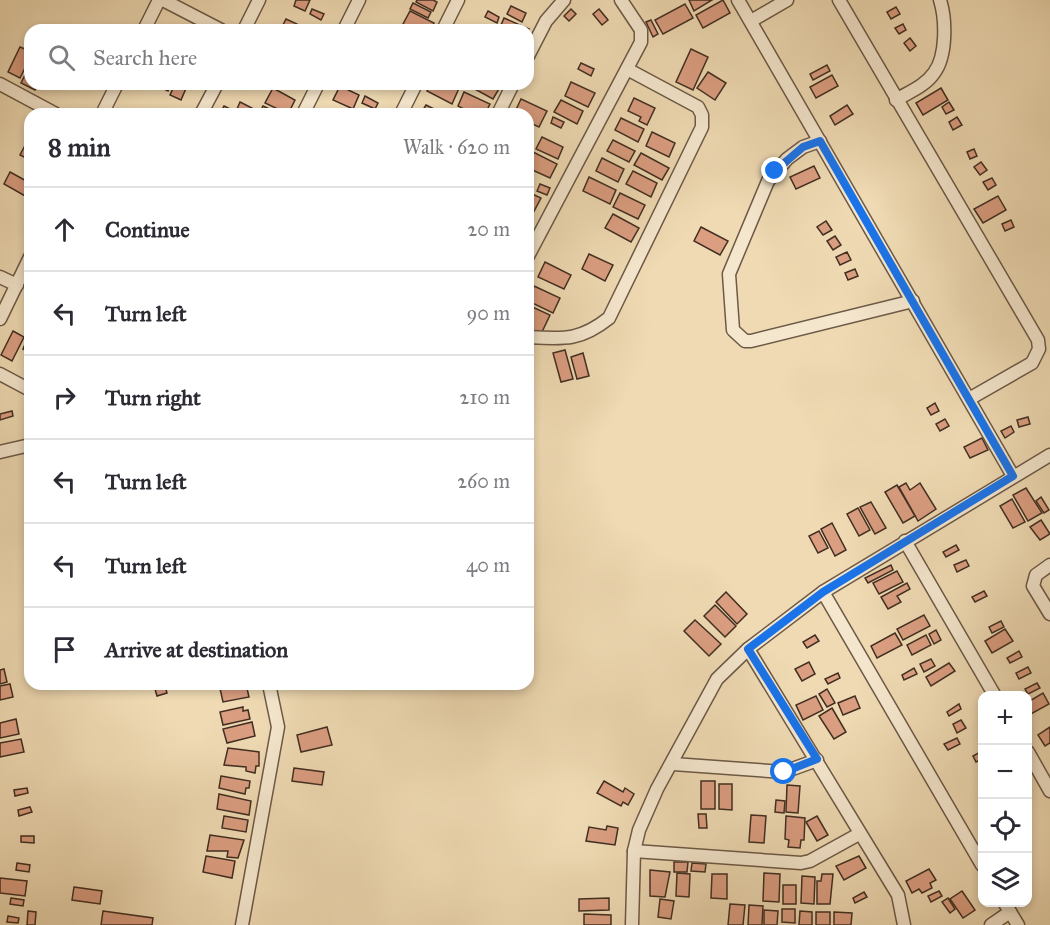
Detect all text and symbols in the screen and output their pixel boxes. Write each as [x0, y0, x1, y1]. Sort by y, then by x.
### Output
search box [24, 24, 534, 90]
icon: search [45, 41, 78, 74]
text: Search here [93, 44, 197, 71]
text: 8 min [48, 131, 111, 163]
text: Walk · 620 m [403, 135, 510, 159]
route end [761, 157, 787, 183]
icon: ahead [48, 213, 81, 246]
text: Continue [105, 216, 190, 243]
text: 20 m [467, 217, 510, 241]
icon: left [48, 297, 81, 330]
text: Turn left [105, 300, 187, 327]
text: 90 m [467, 301, 510, 325]
icon: right [48, 381, 81, 414]
text: Turn right [105, 384, 201, 411]
text: 210 m [460, 385, 510, 409]
icon: left [48, 465, 81, 498]
text: Turn left [105, 468, 187, 495]
text: 260 m [457, 469, 510, 493]
icon: left [48, 549, 81, 582]
text: Turn left [105, 552, 187, 579]
text: 40 m [466, 553, 510, 577]
icon: arrive [48, 633, 81, 666]
text: Arrive at destination [105, 636, 288, 663]
map controls [978, 691, 1032, 907]
button: + [978, 691, 1032, 745]
button: − [978, 745, 1032, 799]
route start [770, 758, 796, 784]
button: locate [978, 799, 1032, 853]
button: layers [978, 853, 1032, 907]

